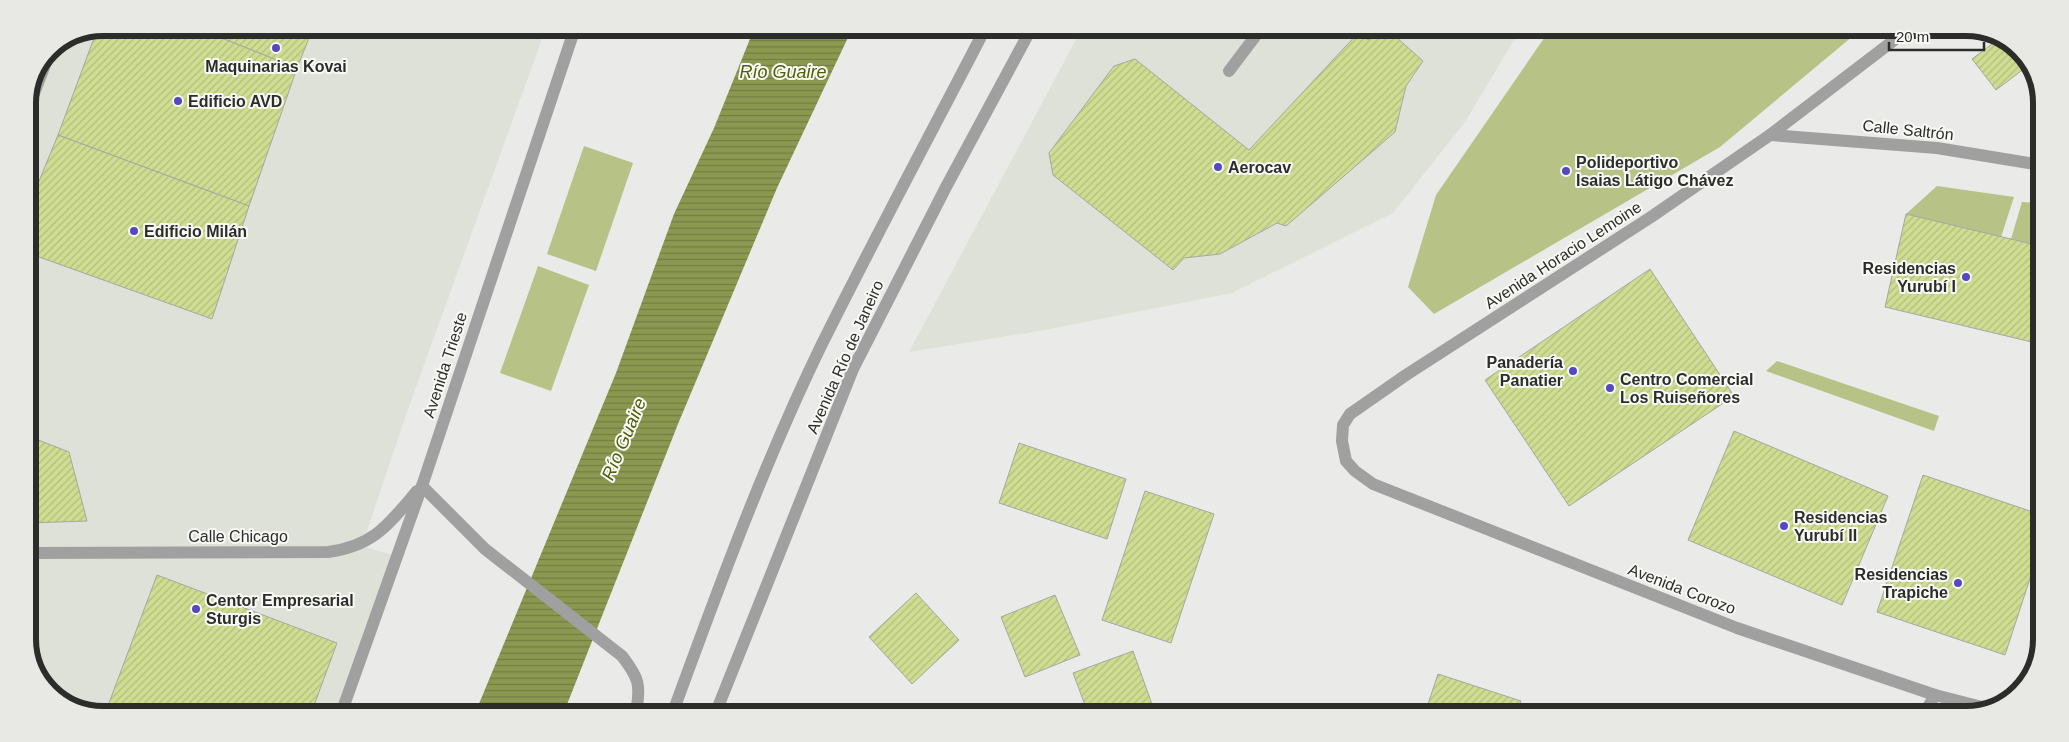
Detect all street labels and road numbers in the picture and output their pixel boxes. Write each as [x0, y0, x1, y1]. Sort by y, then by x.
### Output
street label: Calle Saltrón [1862, 117, 1954, 143]
street label: Avenida Horacio Lemoine [1482, 198, 1644, 312]
street label: Avenida Río de Janeiro [803, 278, 887, 436]
street label: Avenida Trieste [420, 310, 470, 420]
street label: Calle Chicago [188, 528, 288, 545]
street label: Avenida Corozo [1626, 561, 1738, 617]

